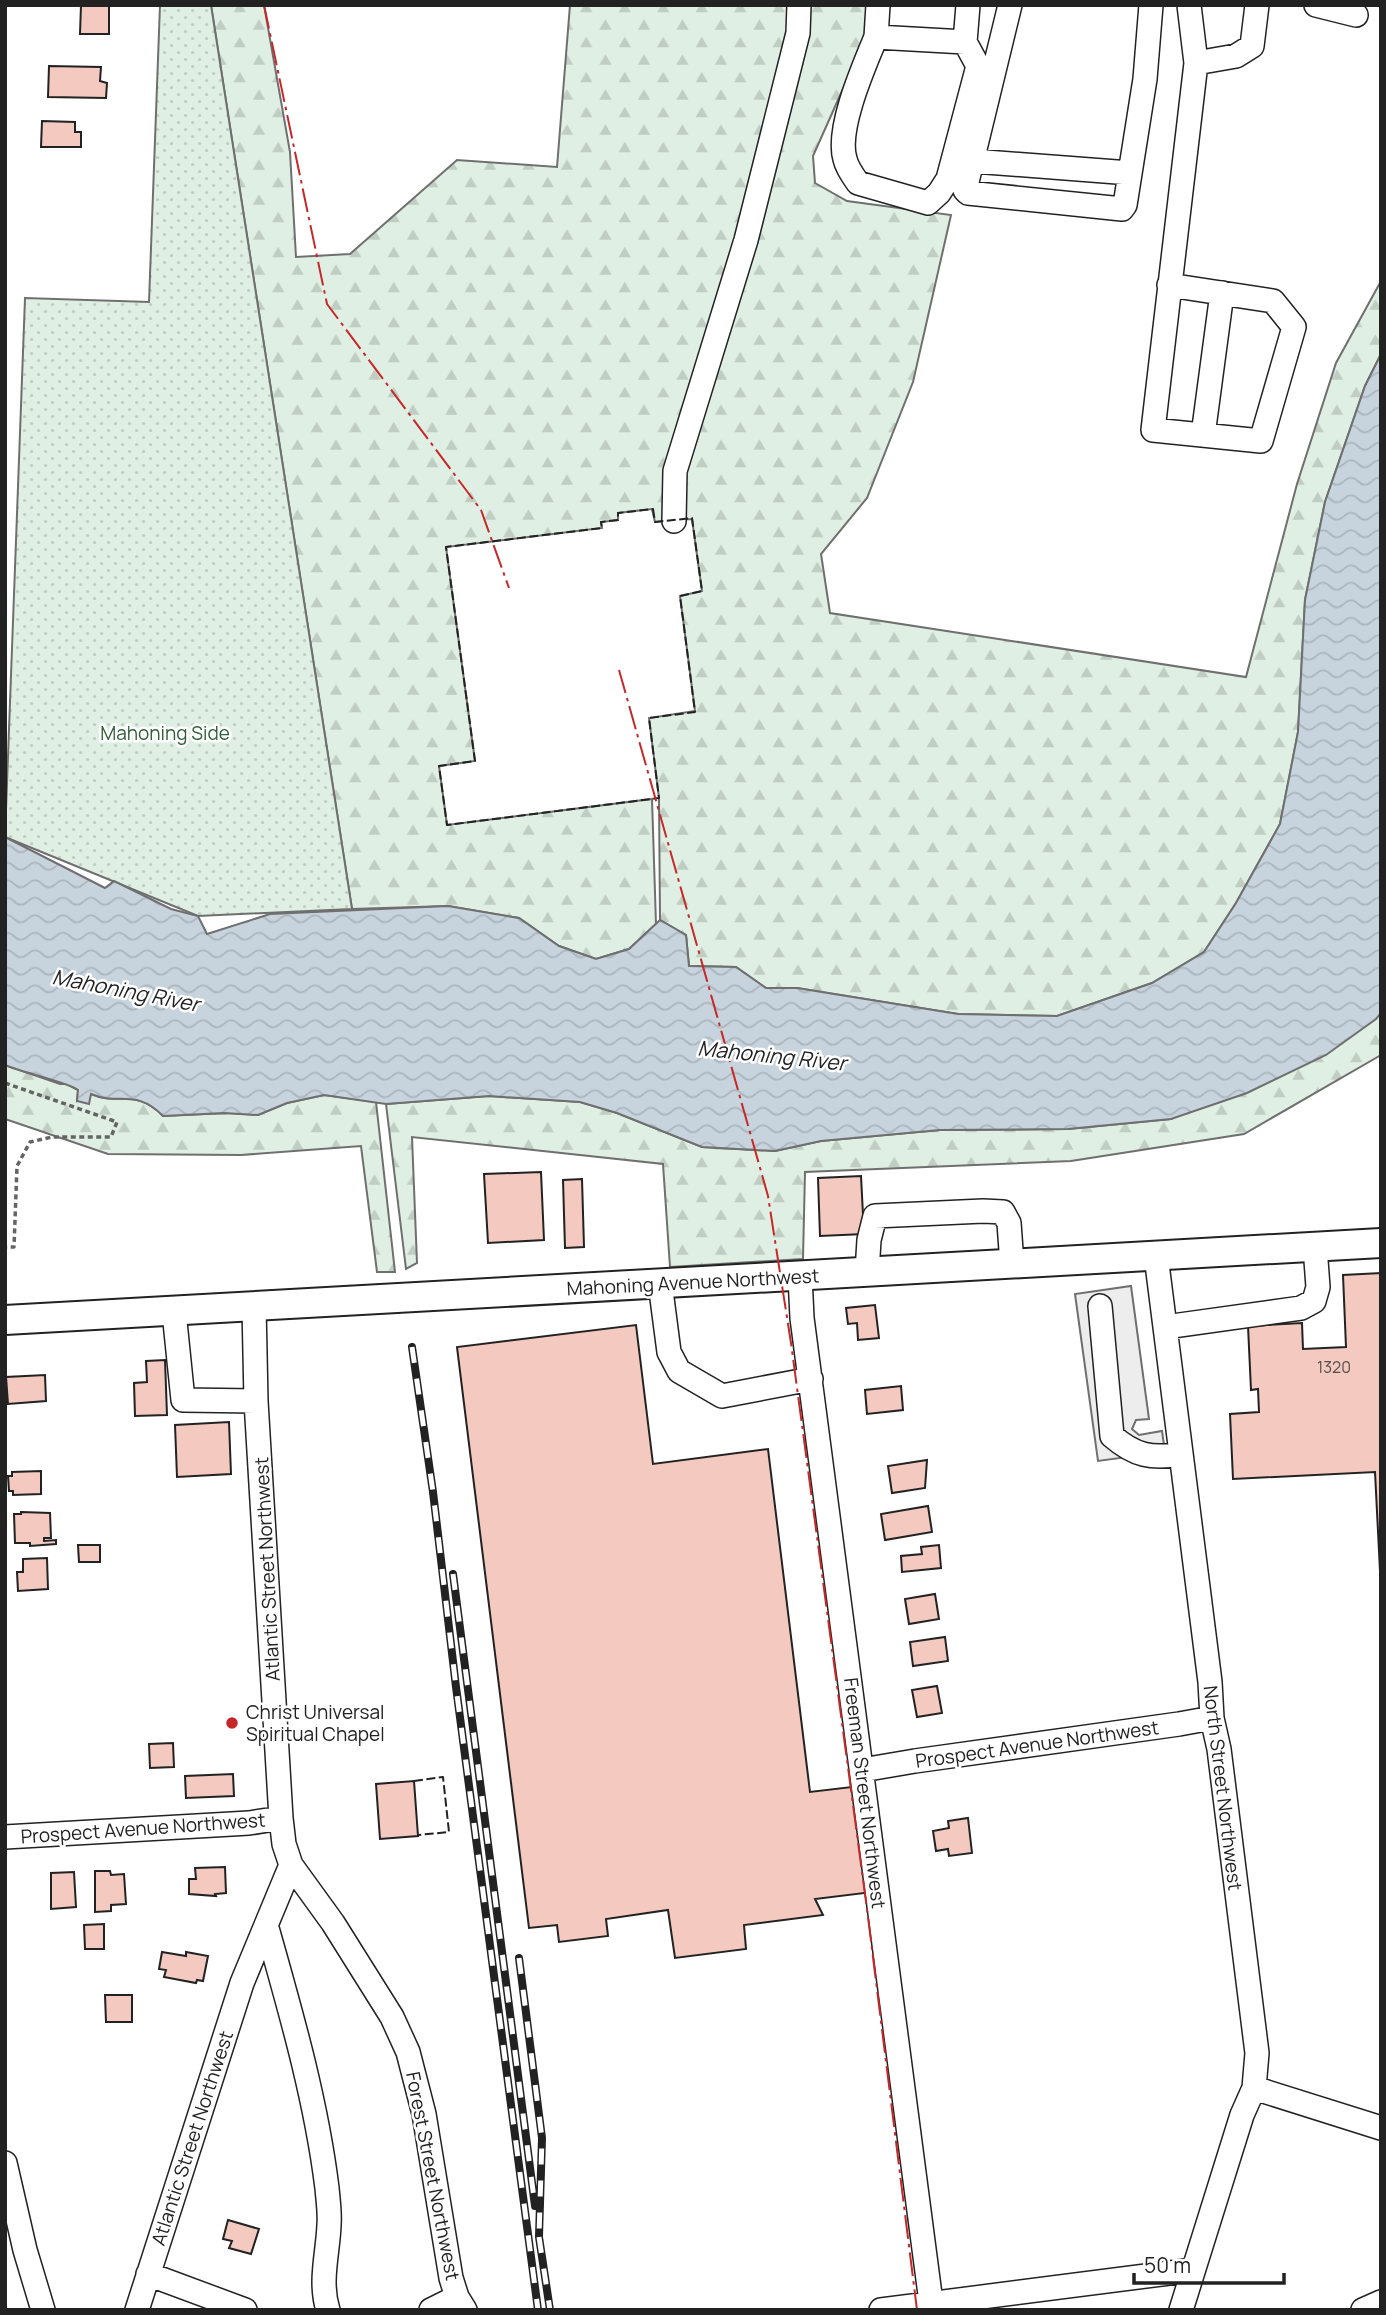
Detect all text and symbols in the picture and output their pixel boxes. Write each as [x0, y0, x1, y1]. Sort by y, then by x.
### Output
park label: Mahoning Side [100, 720, 230, 746]
water label: Mahoning River [50, 962, 204, 1018]
water label: Mahoning River [696, 1033, 850, 1077]
street label: Mahoning Avenue Northwest [566, 1262, 820, 1302]
house number: 1320 [1317, 1356, 1351, 1378]
street label: Atlantic Street Northwest [248, 1456, 286, 1682]
street label: Freeman Street Northwest [838, 1676, 892, 1910]
street label: North Street Northwest [1198, 1684, 1248, 1892]
place label: Christ Universal Spiritual Chapel [246, 1699, 385, 1747]
street label: Prospect Avenue Northwest [914, 1714, 1160, 1774]
marker: Christ Universal Spiritual Chapel [224, 1715, 240, 1731]
street label: Prospect Avenue Northwest [20, 1806, 266, 1850]
street label: Atlantic Street Northwest [145, 2027, 239, 2249]
street label: Forest Street Northwest [400, 2069, 466, 2283]
scale bar [1134, 2242, 1284, 2286]
text: 50 m [1144, 2251, 1191, 2279]

